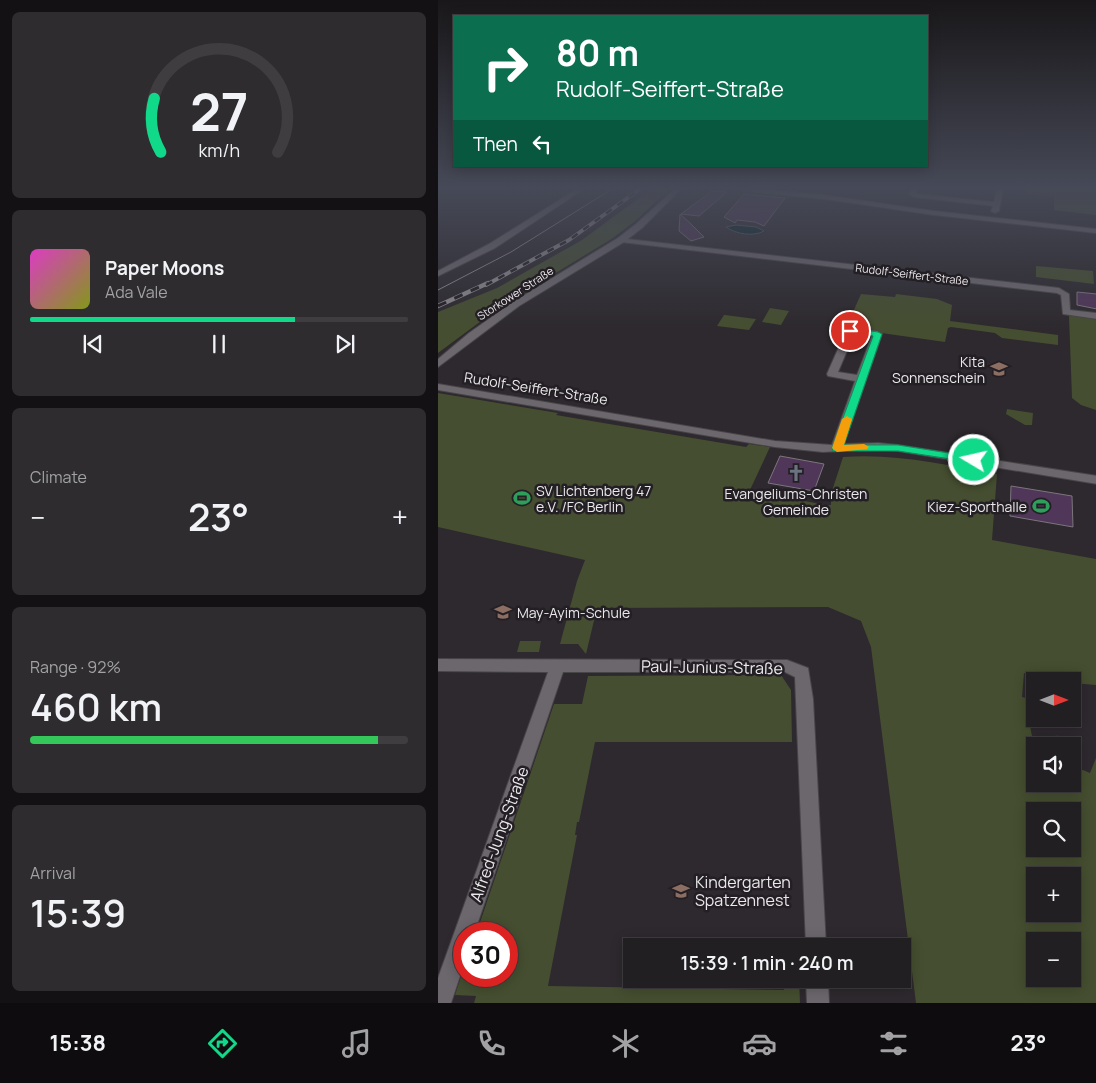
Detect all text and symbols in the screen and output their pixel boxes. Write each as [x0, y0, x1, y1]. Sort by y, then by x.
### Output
text: 80 m [556, 29, 639, 77]
icon: right [473, 35, 538, 100]
text: Rudolf-Seiffert-Straße [556, 74, 784, 104]
text: 27 [190, 76, 248, 147]
icon: left [528, 130, 556, 158]
text: Then [473, 131, 518, 157]
text: km/h [198, 138, 240, 162]
text: Paper Moons [105, 255, 224, 281]
street label: Rudolf-Seiffert-Straße [855, 260, 970, 288]
street label: Storkower Straße [474, 262, 556, 323]
text: Ada Vale [105, 281, 168, 303]
pin [829, 310, 871, 352]
icon: arrive [836, 317, 864, 345]
icon: previous [79, 330, 107, 358]
icon: pause [205, 330, 233, 358]
icon: next [331, 330, 359, 358]
place label: Kita Sonnenschein [892, 352, 985, 387]
school or university icon: Kita Sonnenschein [989, 359, 1009, 379]
street label: Rudolf-Seiffert-Straße [463, 367, 609, 409]
position arrow [947, 433, 999, 485]
church icon: Evangeliums-Christen Gemeinde [786, 463, 806, 483]
text: Climate [30, 466, 87, 488]
place label: SV Lichtenberg 47 e.V. /FC Berlin [536, 481, 651, 516]
place label: Evangeliums-Christen Gemeinde [725, 484, 867, 519]
sports icon: SV Lichtenberg 47 e.V. /FC Berlin [512, 488, 532, 508]
text: 23° [188, 490, 249, 542]
sports icon: Kiez-Sporthalle [1031, 496, 1051, 516]
place label: Kiez-Sporthalle [927, 497, 1027, 516]
text: − [30, 498, 45, 536]
text: + [392, 498, 408, 536]
school or university icon: May-Ayim-Schule [493, 602, 513, 622]
place label: May-Ayim-Schule [517, 603, 630, 622]
street label: Paul-Junius-Straße [641, 655, 783, 679]
text: Range · 92% [30, 656, 121, 678]
north arrow [1026, 672, 1080, 728]
map controls [1026, 672, 1081, 987]
text: 460 km [30, 680, 162, 732]
button: sound [1026, 737, 1081, 792]
street label: Alfred-Jung-Straße [464, 763, 534, 905]
button: search [1026, 802, 1081, 857]
text: Arrival [30, 862, 76, 884]
button: + [1026, 867, 1081, 922]
place label: Kindergarten Spatzennest [695, 871, 791, 911]
school or university icon: Kindergarten Spatzennest [671, 881, 691, 901]
text: 15:39 [30, 886, 126, 938]
speed limit sign: 30 [453, 922, 518, 987]
button: − [1026, 932, 1081, 987]
text: 15:39 · 1 min · 240 m [680, 950, 854, 976]
icon: directions [205, 1026, 240, 1061]
icon: music [339, 1026, 374, 1061]
icon: phone [474, 1026, 509, 1061]
icon: climate [608, 1026, 643, 1061]
icon: car [742, 1026, 777, 1061]
icon: filters [876, 1026, 911, 1061]
text: 15:38 [50, 1028, 106, 1058]
text: 23° [1010, 1028, 1046, 1058]

